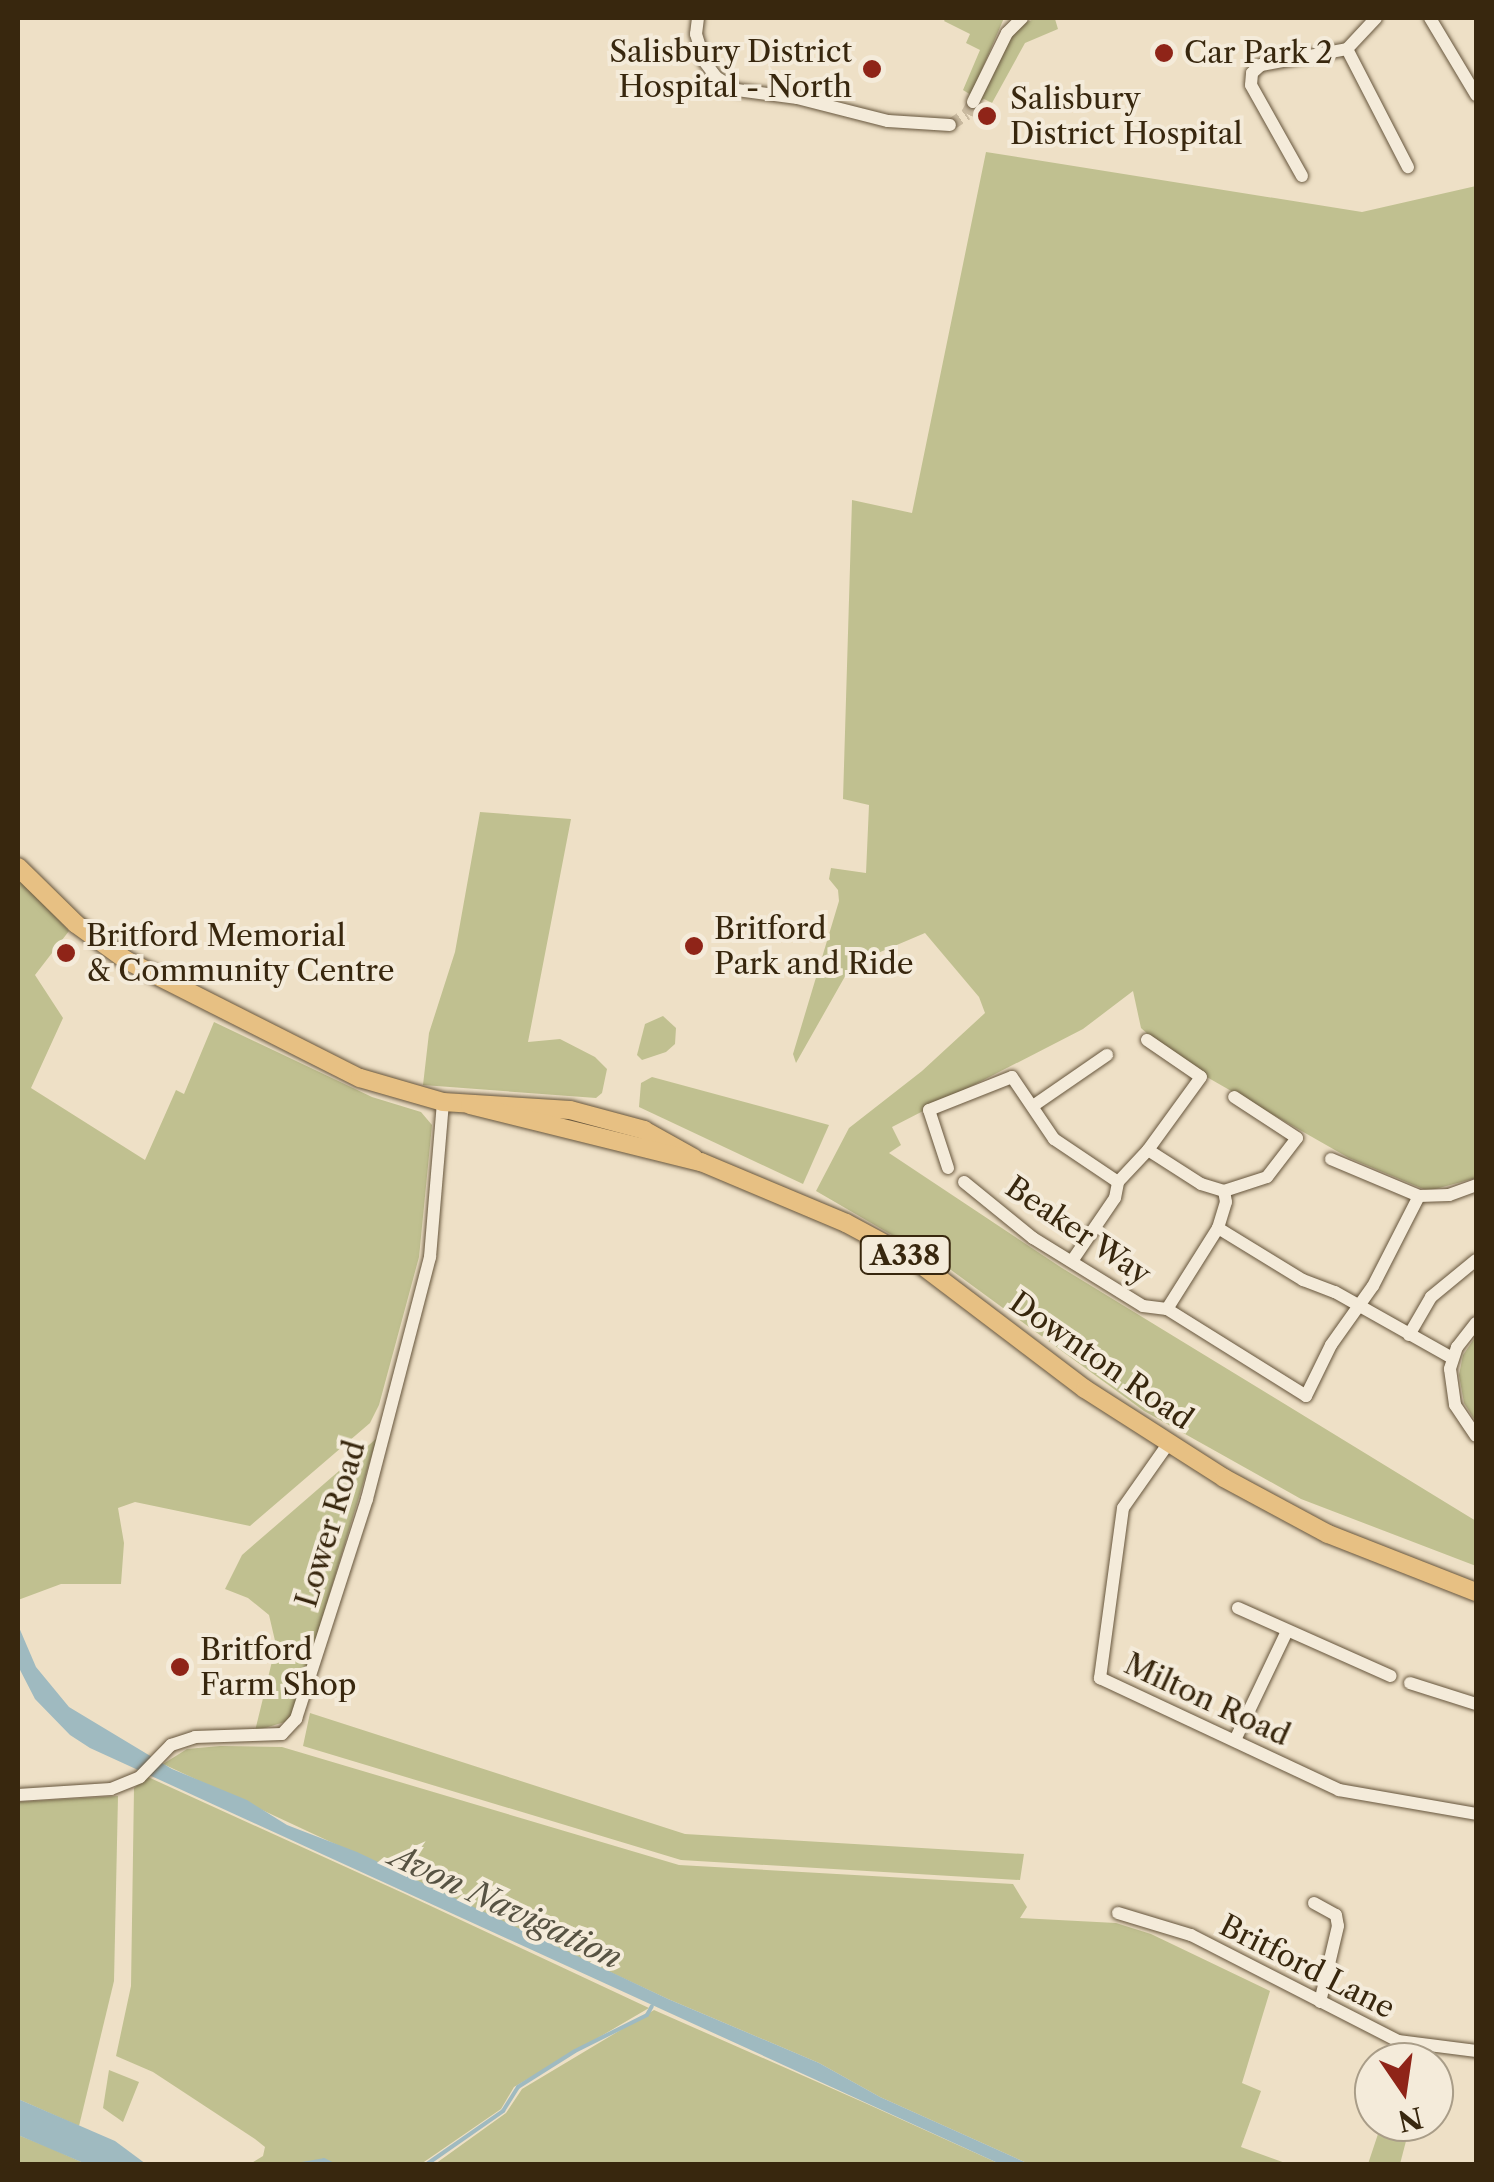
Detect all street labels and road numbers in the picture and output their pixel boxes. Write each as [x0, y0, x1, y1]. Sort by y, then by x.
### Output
street label: Beaker Way [998, 1169, 1158, 1293]
road number: A338 [858, 1232, 952, 1278]
street label: Downton Road [1002, 1284, 1200, 1438]
street label: Lower Road [289, 1436, 373, 1612]
street label: Milton Road [1119, 1646, 1295, 1754]
street label: Britford Lane [1214, 1907, 1400, 2027]

